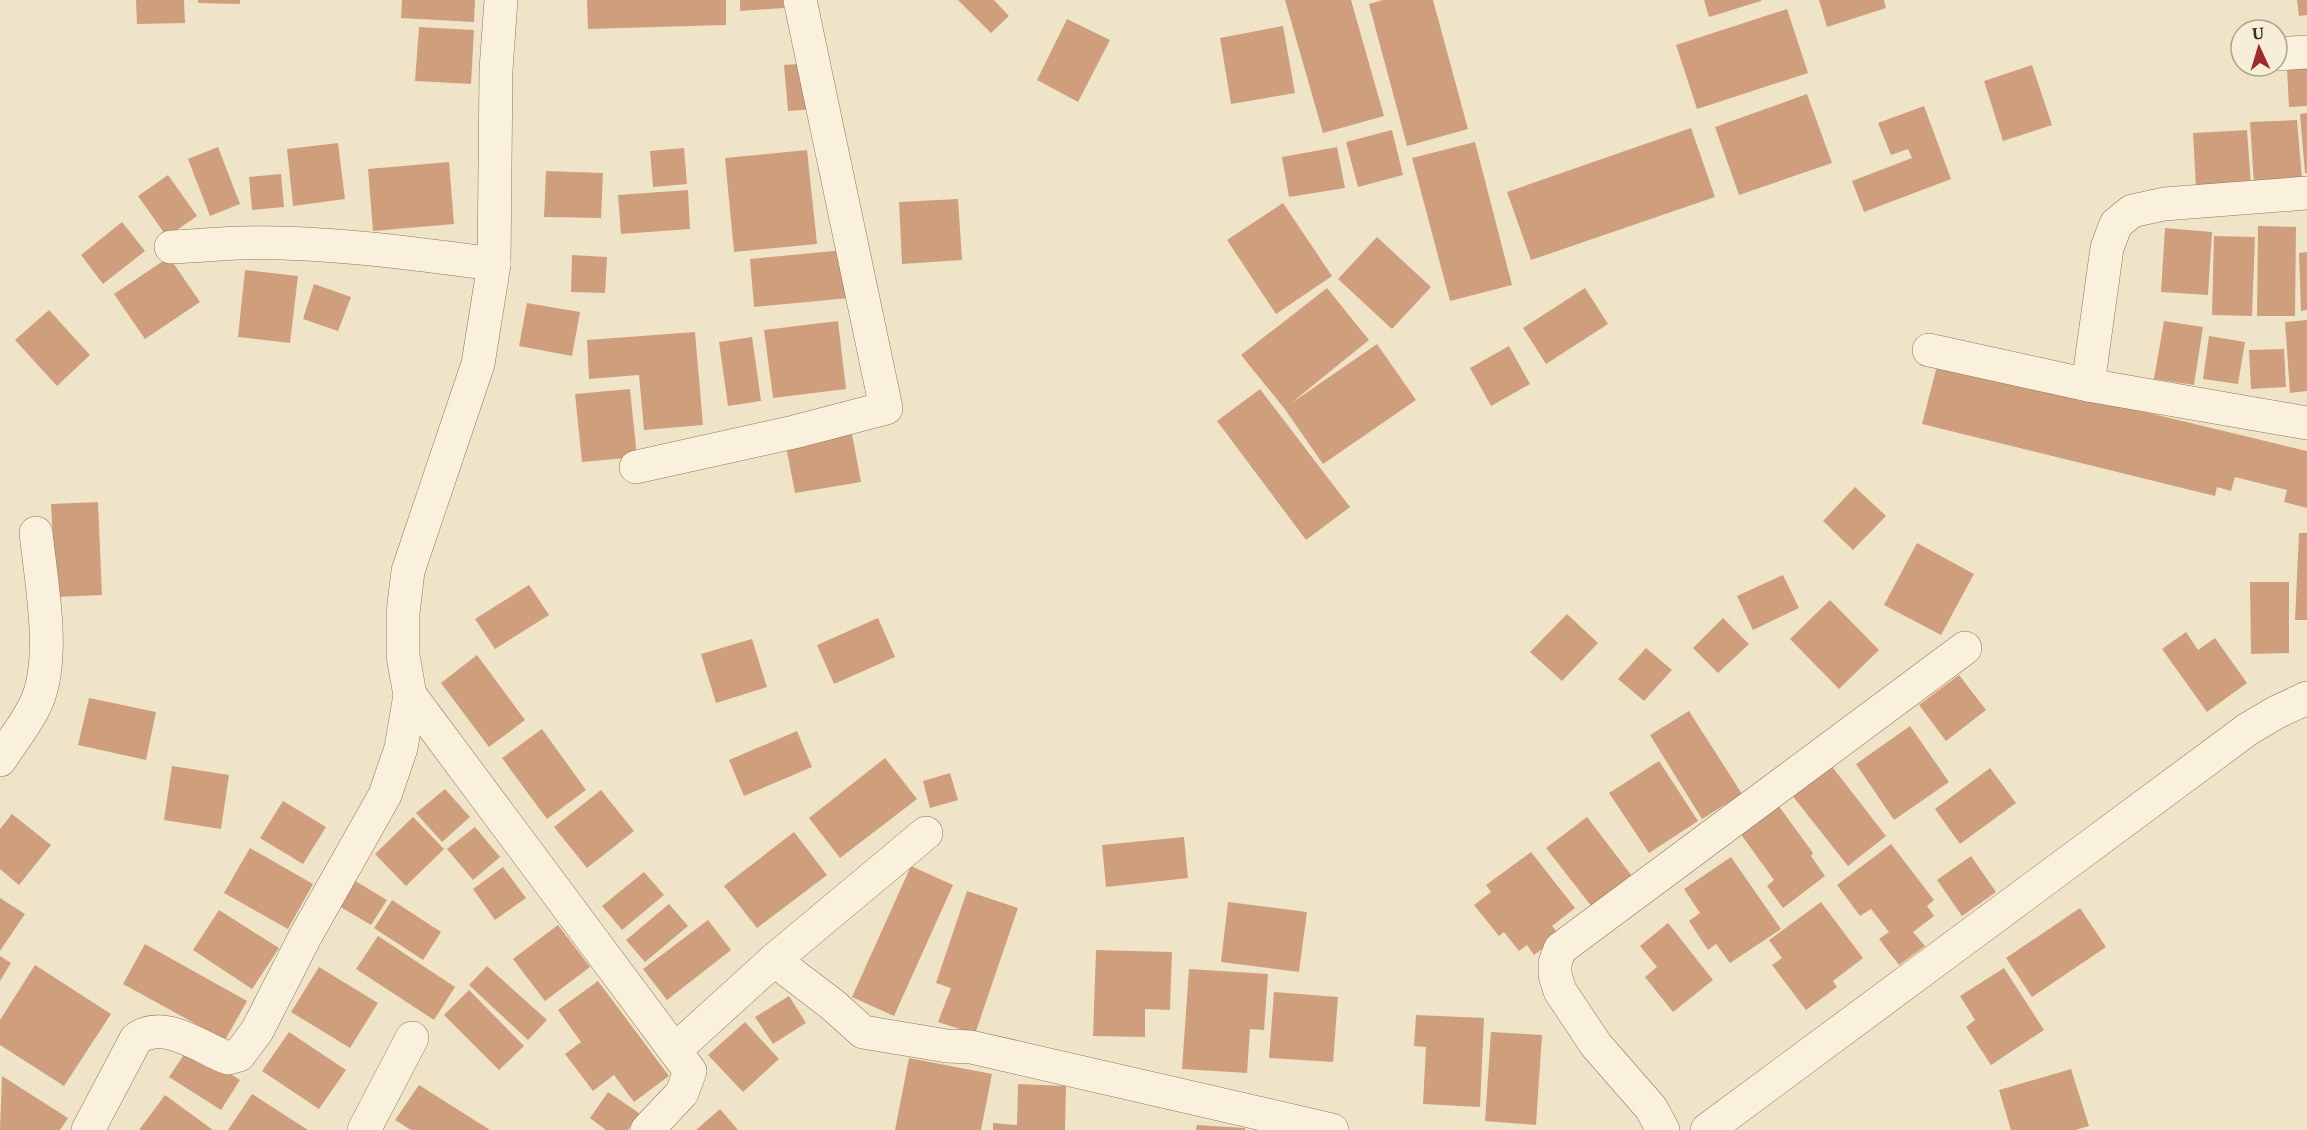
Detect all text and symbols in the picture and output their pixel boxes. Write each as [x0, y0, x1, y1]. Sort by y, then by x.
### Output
north arrow [2229, 18, 2289, 78]
text: U [2251, 23, 2265, 43]

